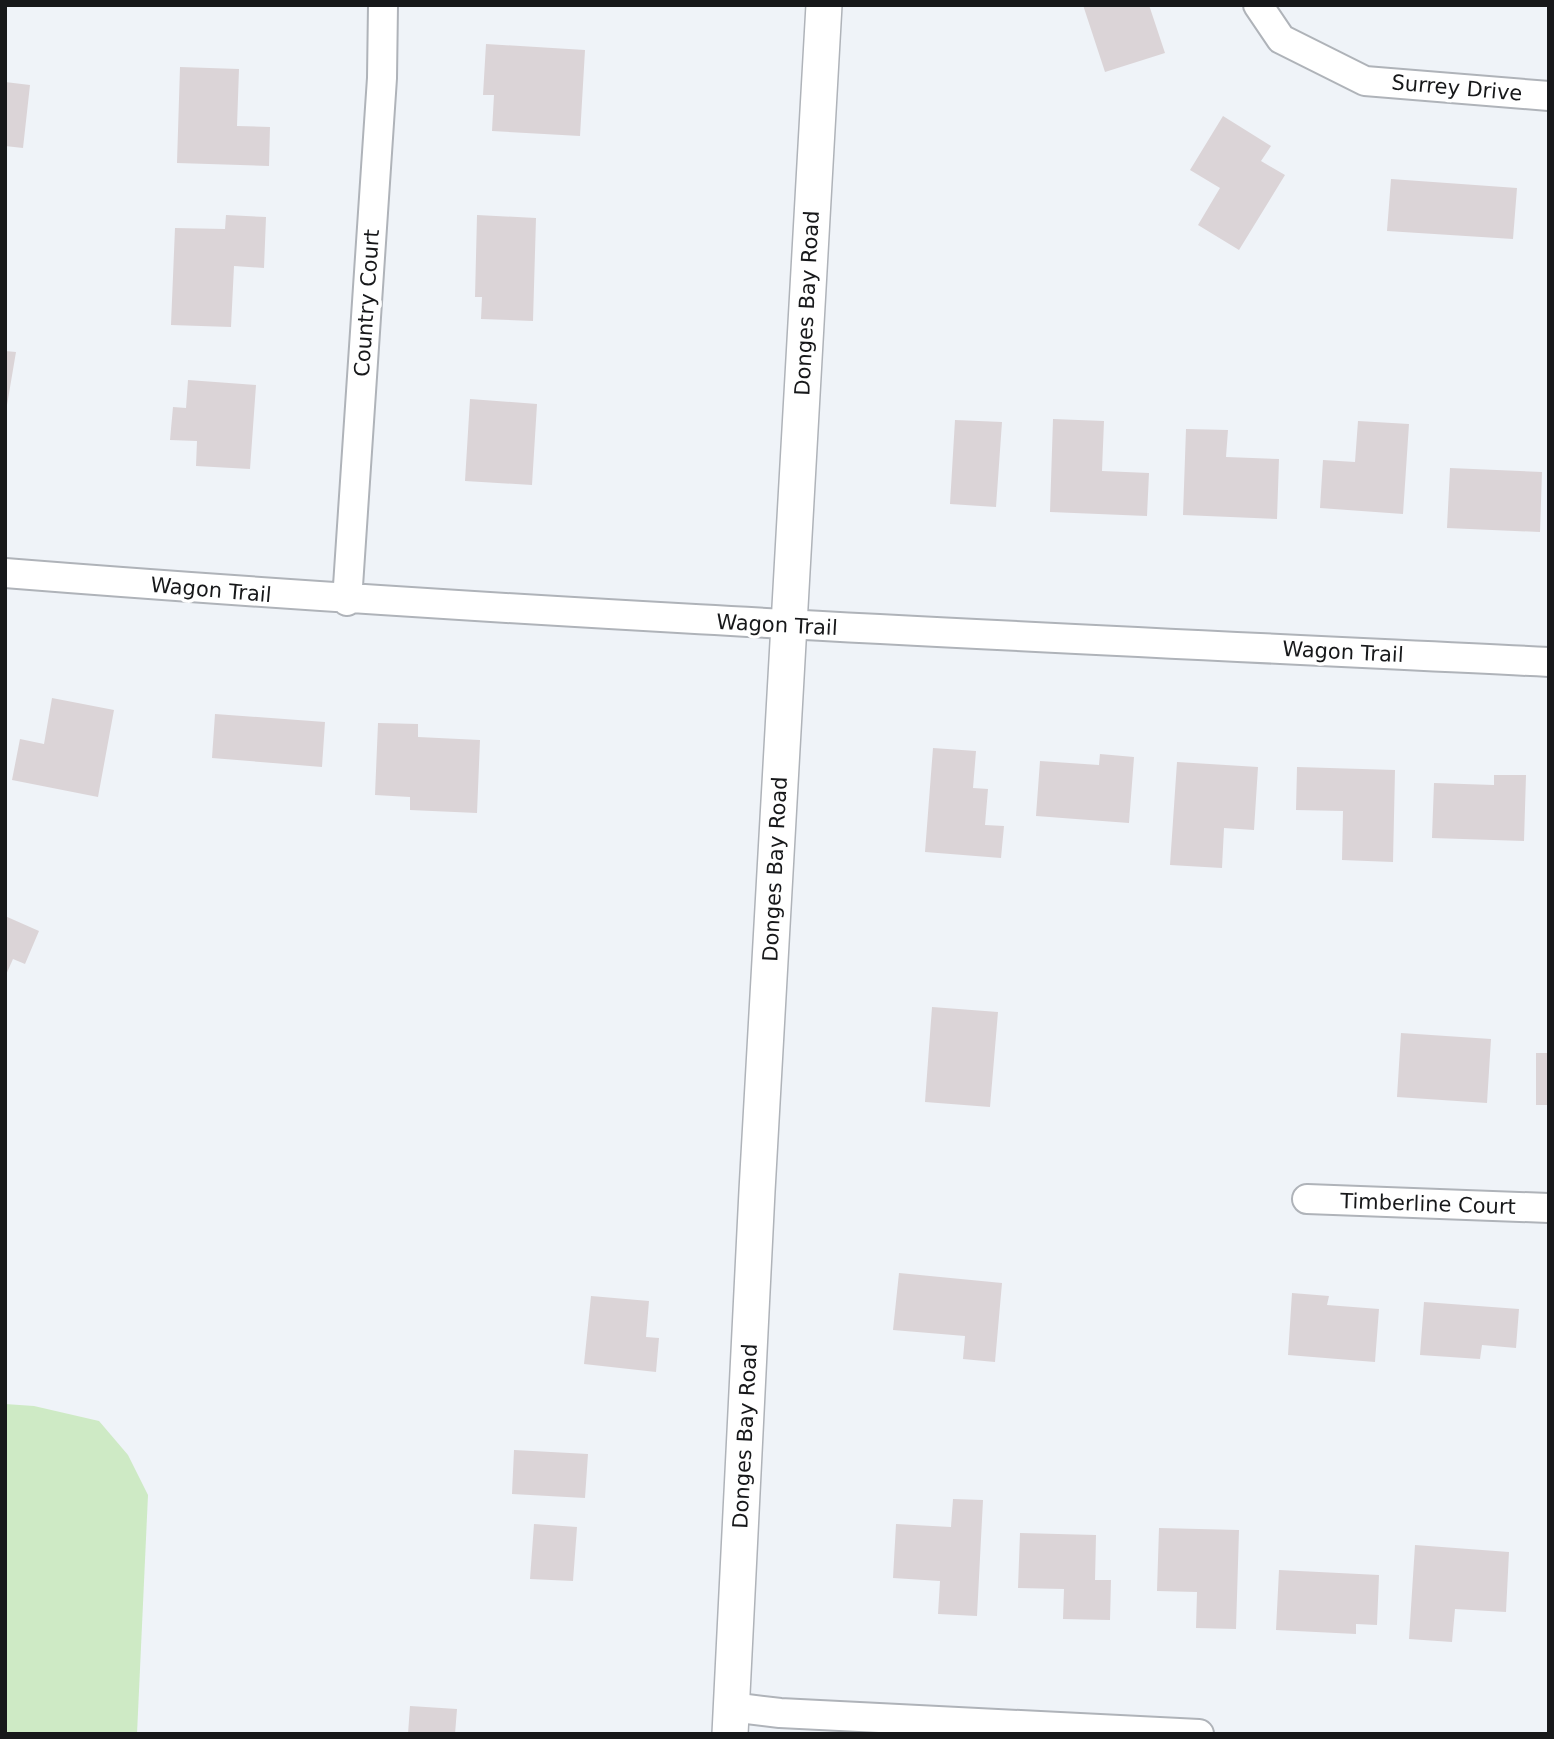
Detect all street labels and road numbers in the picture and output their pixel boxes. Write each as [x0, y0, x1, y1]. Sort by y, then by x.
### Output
street label: Surrey Drive [1391, 70, 1523, 106]
street label: Donges Bay Road [790, 210, 824, 396]
street label: Country Court [350, 228, 384, 378]
street label: Wagon Trail [149, 573, 273, 607]
street label: Wagon Trail [716, 610, 838, 640]
street label: Wagon Trail [1282, 637, 1404, 667]
street label: Donges Bay Road [758, 776, 792, 962]
street label: Timberline Court [1339, 1189, 1516, 1219]
street label: Donges Bay Road [728, 1343, 762, 1529]

